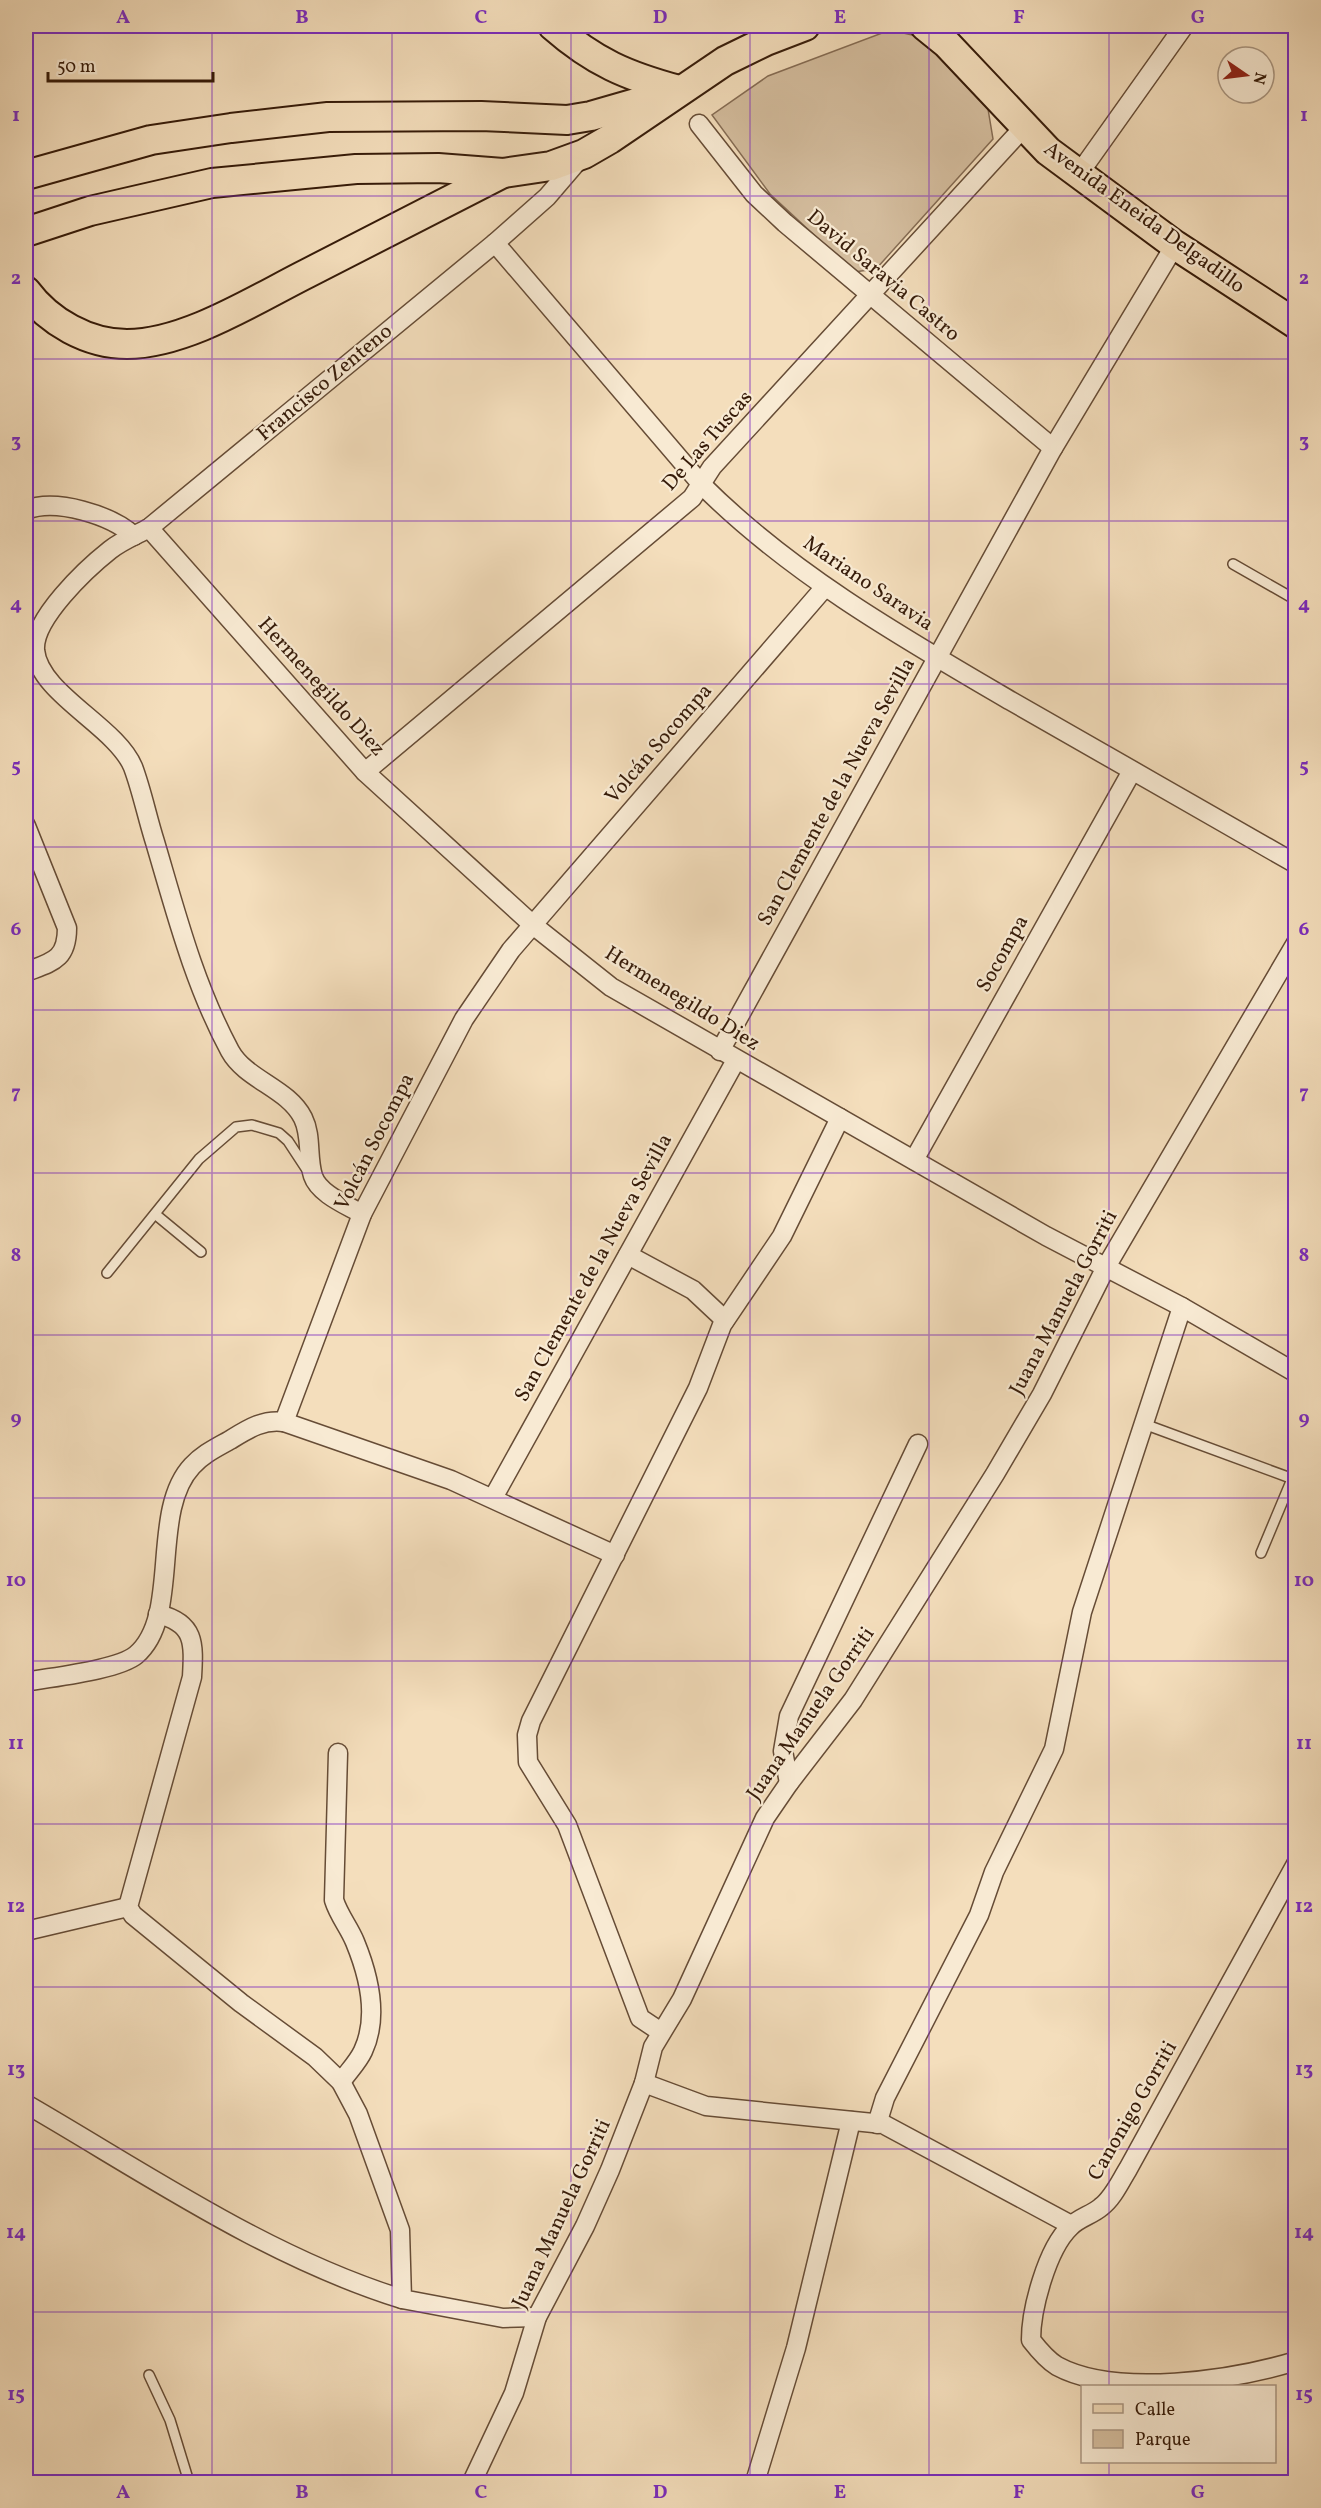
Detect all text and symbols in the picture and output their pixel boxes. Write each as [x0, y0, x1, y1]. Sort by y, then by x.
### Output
text: A [116, 4, 130, 32]
text: B [295, 4, 309, 32]
text: C [475, 4, 488, 32]
text: D [653, 4, 667, 32]
text: E [834, 4, 846, 32]
text: F [1013, 4, 1025, 32]
text: G [1191, 4, 1205, 32]
scale bar [48, 45, 213, 83]
north arrow [1216, 45, 1276, 105]
text: 50 m [57, 55, 96, 80]
text: N [1246, 70, 1271, 87]
text: 1 [12, 102, 20, 130]
text: 1 [1300, 102, 1308, 130]
street label: Avenida Eneida Delgadillo [1037, 135, 1251, 301]
street label: David Saravia Castro [800, 203, 966, 349]
text: 2 [11, 265, 21, 293]
text: 2 [1299, 265, 1309, 293]
street label: Francisco Zenteno [251, 318, 399, 448]
street label: De Las Tuscas [656, 384, 760, 498]
text: 3 [11, 428, 21, 456]
text: 3 [1299, 428, 1309, 456]
street label: Mariano Saravia [797, 529, 939, 639]
text: 4 [10, 591, 22, 619]
text: 4 [1298, 591, 1310, 619]
street label: Hermenegildo Diez [251, 611, 391, 763]
street label: San Clemente de la Nueva Sevilla [751, 653, 923, 931]
street label: Volcán Socompa [599, 678, 719, 810]
text: 5 [11, 753, 21, 781]
text: 5 [1299, 753, 1309, 781]
street label: Socompa [970, 910, 1036, 998]
text: 6 [11, 916, 22, 944]
text: 6 [1299, 916, 1310, 944]
street label: Hermenegildo Diez [599, 939, 765, 1059]
street label: Volcán Socompa [328, 1068, 422, 1216]
text: 7 [11, 1079, 21, 1107]
text: 7 [1299, 1079, 1309, 1107]
street label: San Clemente de la Nueva Sevilla [508, 1129, 680, 1407]
street label: Juana Manuela Gorriti [1003, 1205, 1125, 1401]
text: 8 [11, 1242, 21, 1270]
text: 8 [1299, 1242, 1309, 1270]
text: 9 [10, 1405, 22, 1433]
text: 9 [1298, 1405, 1310, 1433]
text: 10 [6, 1567, 26, 1595]
text: 10 [1294, 1567, 1314, 1595]
street label: Juana Manuela Gorriti [740, 1621, 882, 1807]
text: 11 [8, 1730, 24, 1758]
text: 11 [1296, 1730, 1312, 1758]
text: 12 [7, 1893, 25, 1921]
text: 12 [1295, 1893, 1313, 1921]
street label: Canonigo Gorriti [1081, 2036, 1185, 2186]
text: 13 [7, 2056, 25, 2084]
text: 13 [1295, 2056, 1313, 2084]
street label: Juana Manuela Gorriti [505, 2115, 619, 2313]
text: 14 [6, 2219, 26, 2247]
text: 14 [1294, 2219, 1314, 2247]
text: 15 [7, 2381, 25, 2409]
text: 15 [1295, 2381, 1313, 2409]
legend [1081, 2385, 1276, 2463]
text: Calle [1135, 2398, 1175, 2423]
text: Parque [1135, 2428, 1190, 2453]
text: A [116, 2479, 130, 2507]
text: B [295, 2479, 309, 2507]
text: C [475, 2479, 488, 2507]
text: D [653, 2479, 667, 2507]
text: E [834, 2479, 846, 2507]
text: F [1013, 2479, 1025, 2507]
text: G [1191, 2479, 1205, 2507]

